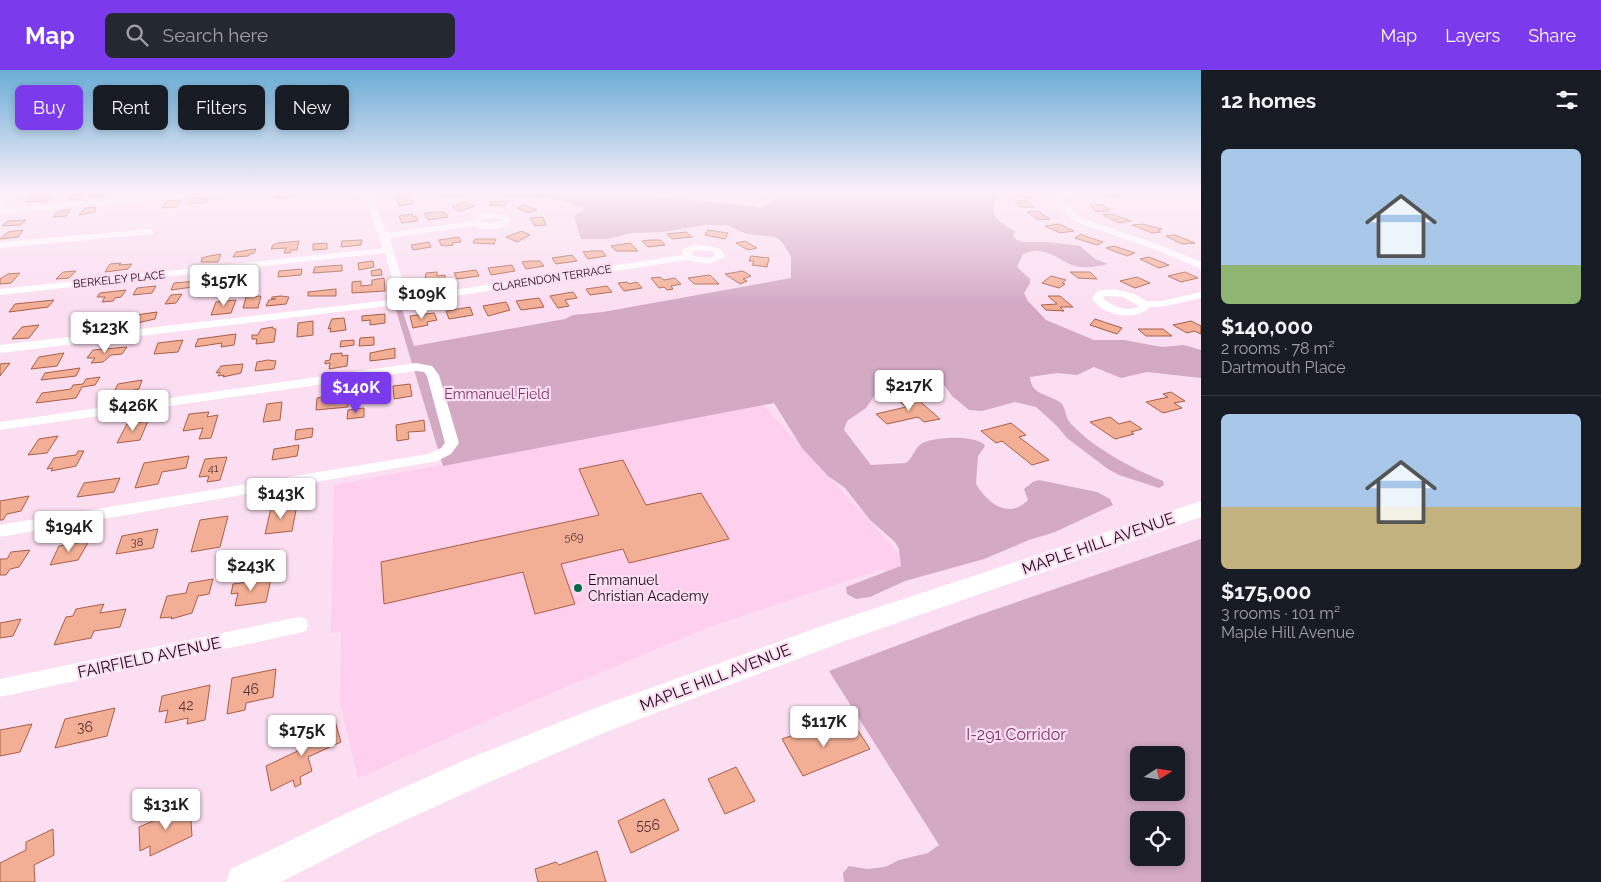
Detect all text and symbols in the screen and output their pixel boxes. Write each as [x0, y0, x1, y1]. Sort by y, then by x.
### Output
search box [105, 13, 455, 58]
text: Map [25, 21, 75, 50]
icon: search [123, 21, 151, 49]
text: Search here [163, 24, 268, 46]
text: Map [1381, 25, 1417, 46]
text: Layers [1445, 25, 1500, 46]
text: Share [1528, 25, 1576, 46]
chip: Buy [15, 85, 83, 130]
chip: Rent [93, 85, 168, 130]
chip: Filters [178, 85, 265, 130]
chip: New [275, 85, 349, 130]
icon: filters [1553, 86, 1581, 114]
text: 12 homes [1221, 88, 1316, 113]
icon: home [1356, 181, 1446, 271]
street label: CLARENDON TERRACE [492, 263, 613, 294]
pin: $157K [189, 264, 259, 307]
street label: BERKELEY PLACE [72, 268, 166, 291]
text: $157K [201, 271, 247, 290]
pin: $109K [387, 278, 457, 320]
text: $109K [398, 284, 446, 303]
pin: $123K [70, 312, 140, 354]
text: $140,000 [1221, 314, 1313, 339]
text: $123K [82, 318, 128, 337]
text: 2 rooms · 78 m² [1221, 339, 1334, 358]
text: Dartmouth Place [1221, 358, 1346, 377]
pin: $217K [874, 370, 944, 412]
pin: $140K [321, 372, 391, 414]
text: $217K [886, 376, 932, 395]
text: $140K [332, 378, 380, 397]
park label: Emmanuel Field [444, 386, 550, 402]
pin: $426K [98, 390, 168, 432]
text: $426K [109, 396, 157, 415]
icon: home [1356, 447, 1446, 537]
house number: 41 [208, 462, 219, 475]
pin: $143K [246, 478, 316, 520]
text: $143K [258, 484, 304, 503]
street label: MAPLE HILL AVENUE [1019, 508, 1177, 579]
pin: $194K [34, 510, 104, 553]
text: $194K [45, 517, 93, 536]
house number: 569 [564, 531, 584, 544]
house number: 38 [131, 536, 143, 549]
pin: $243K [216, 550, 286, 592]
text: $243K [227, 556, 275, 575]
place label: Emmanuel Christian Academy [588, 572, 709, 604]
text: $175,000 [1221, 579, 1311, 604]
marker: Emmanuel Christian Academy [572, 582, 584, 594]
text: 3 rooms · 101 m² [1221, 604, 1340, 623]
text: Maple Hill Avenue [1221, 623, 1355, 642]
street label: FAIRFIELD AVENUE [76, 633, 223, 682]
street label: MAPLE HILL AVENUE [637, 640, 794, 715]
house number: 46 [243, 681, 259, 697]
house number: 42 [179, 697, 193, 713]
pin: $117K [789, 706, 859, 748]
text: $117K [801, 712, 847, 731]
pin: $175K [267, 714, 337, 757]
house number: 36 [77, 719, 93, 735]
text: $175K [279, 721, 325, 740]
park label: I-291 Corridor [966, 725, 1066, 744]
north arrow [1130, 746, 1185, 801]
map controls [1130, 746, 1185, 866]
pin: $131K [131, 788, 201, 831]
text: $131K [143, 795, 189, 814]
button: locate [1130, 811, 1185, 866]
house number: 556 [636, 817, 660, 833]

